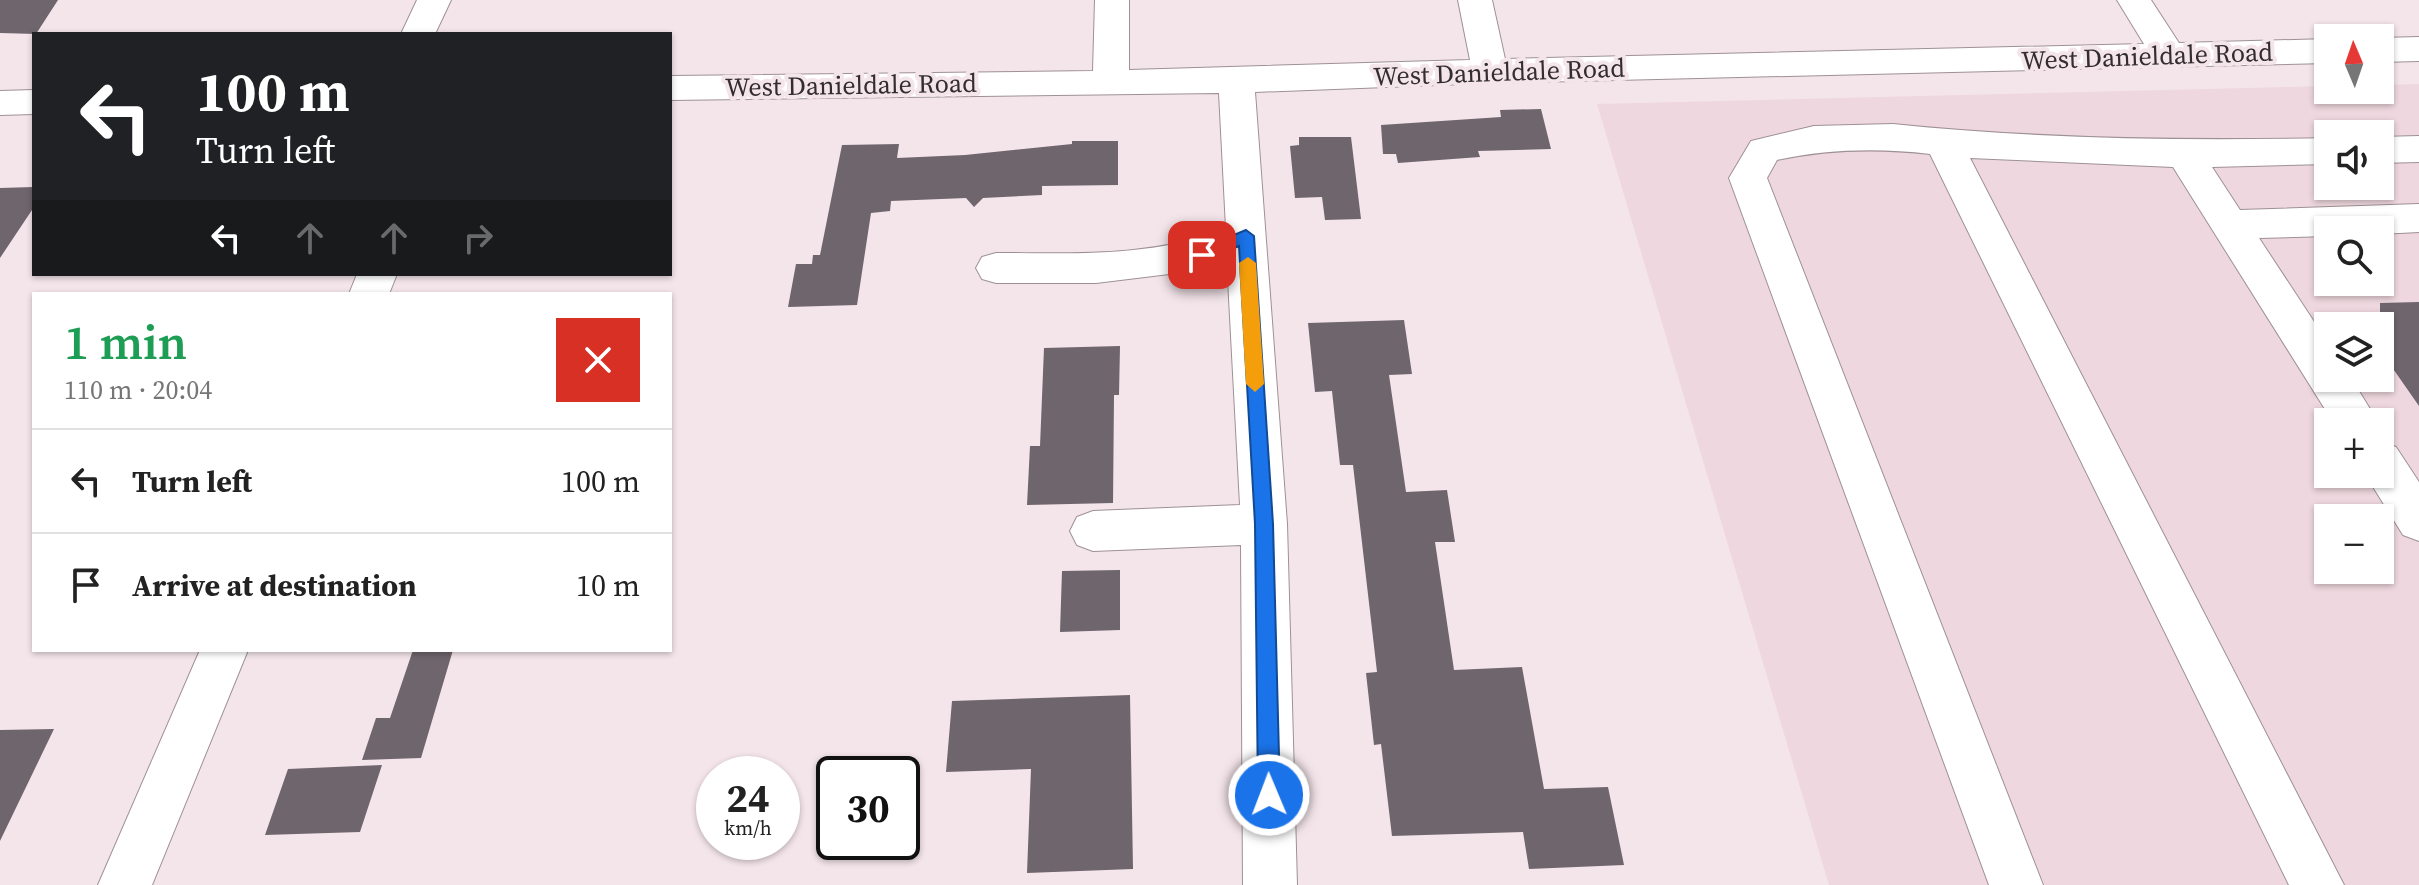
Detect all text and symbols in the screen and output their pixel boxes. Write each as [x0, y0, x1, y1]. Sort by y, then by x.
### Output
north arrow [2314, 24, 2394, 104]
map controls [2314, 24, 2394, 584]
street label: West Danieldale Road [2021, 34, 2274, 78]
street label: West Danieldale Road [1373, 50, 1626, 94]
text: 100 m [196, 53, 350, 130]
icon: left [64, 64, 168, 168]
street label: West Danieldale Road [725, 65, 977, 105]
button: sound [2314, 120, 2394, 200]
text: Turn left [196, 126, 335, 175]
icon: left [204, 216, 248, 260]
icon: ahead [288, 216, 332, 260]
icon: ahead [372, 216, 416, 260]
icon: right [456, 216, 500, 260]
button: search [2314, 216, 2394, 296]
pin [1168, 221, 1236, 289]
icon: arrive [1180, 233, 1224, 277]
text: 1 min [64, 309, 187, 375]
button: layers [2314, 312, 2394, 392]
button: close [556, 318, 640, 402]
text: 110 m · 20:04 [64, 372, 212, 408]
button: + [2314, 408, 2394, 488]
icon: left [64, 459, 108, 503]
text: Turn left [132, 461, 252, 502]
text: 100 m [561, 461, 640, 502]
button: − [2314, 504, 2394, 584]
icon: arrive [64, 563, 108, 607]
text: Arrive at destination [132, 565, 417, 606]
text: 10 m [576, 565, 640, 606]
position arrow [1227, 753, 1311, 837]
speed limit sign: 30 [816, 756, 920, 860]
text: 24 [726, 771, 770, 825]
text: km/h [724, 814, 772, 842]

